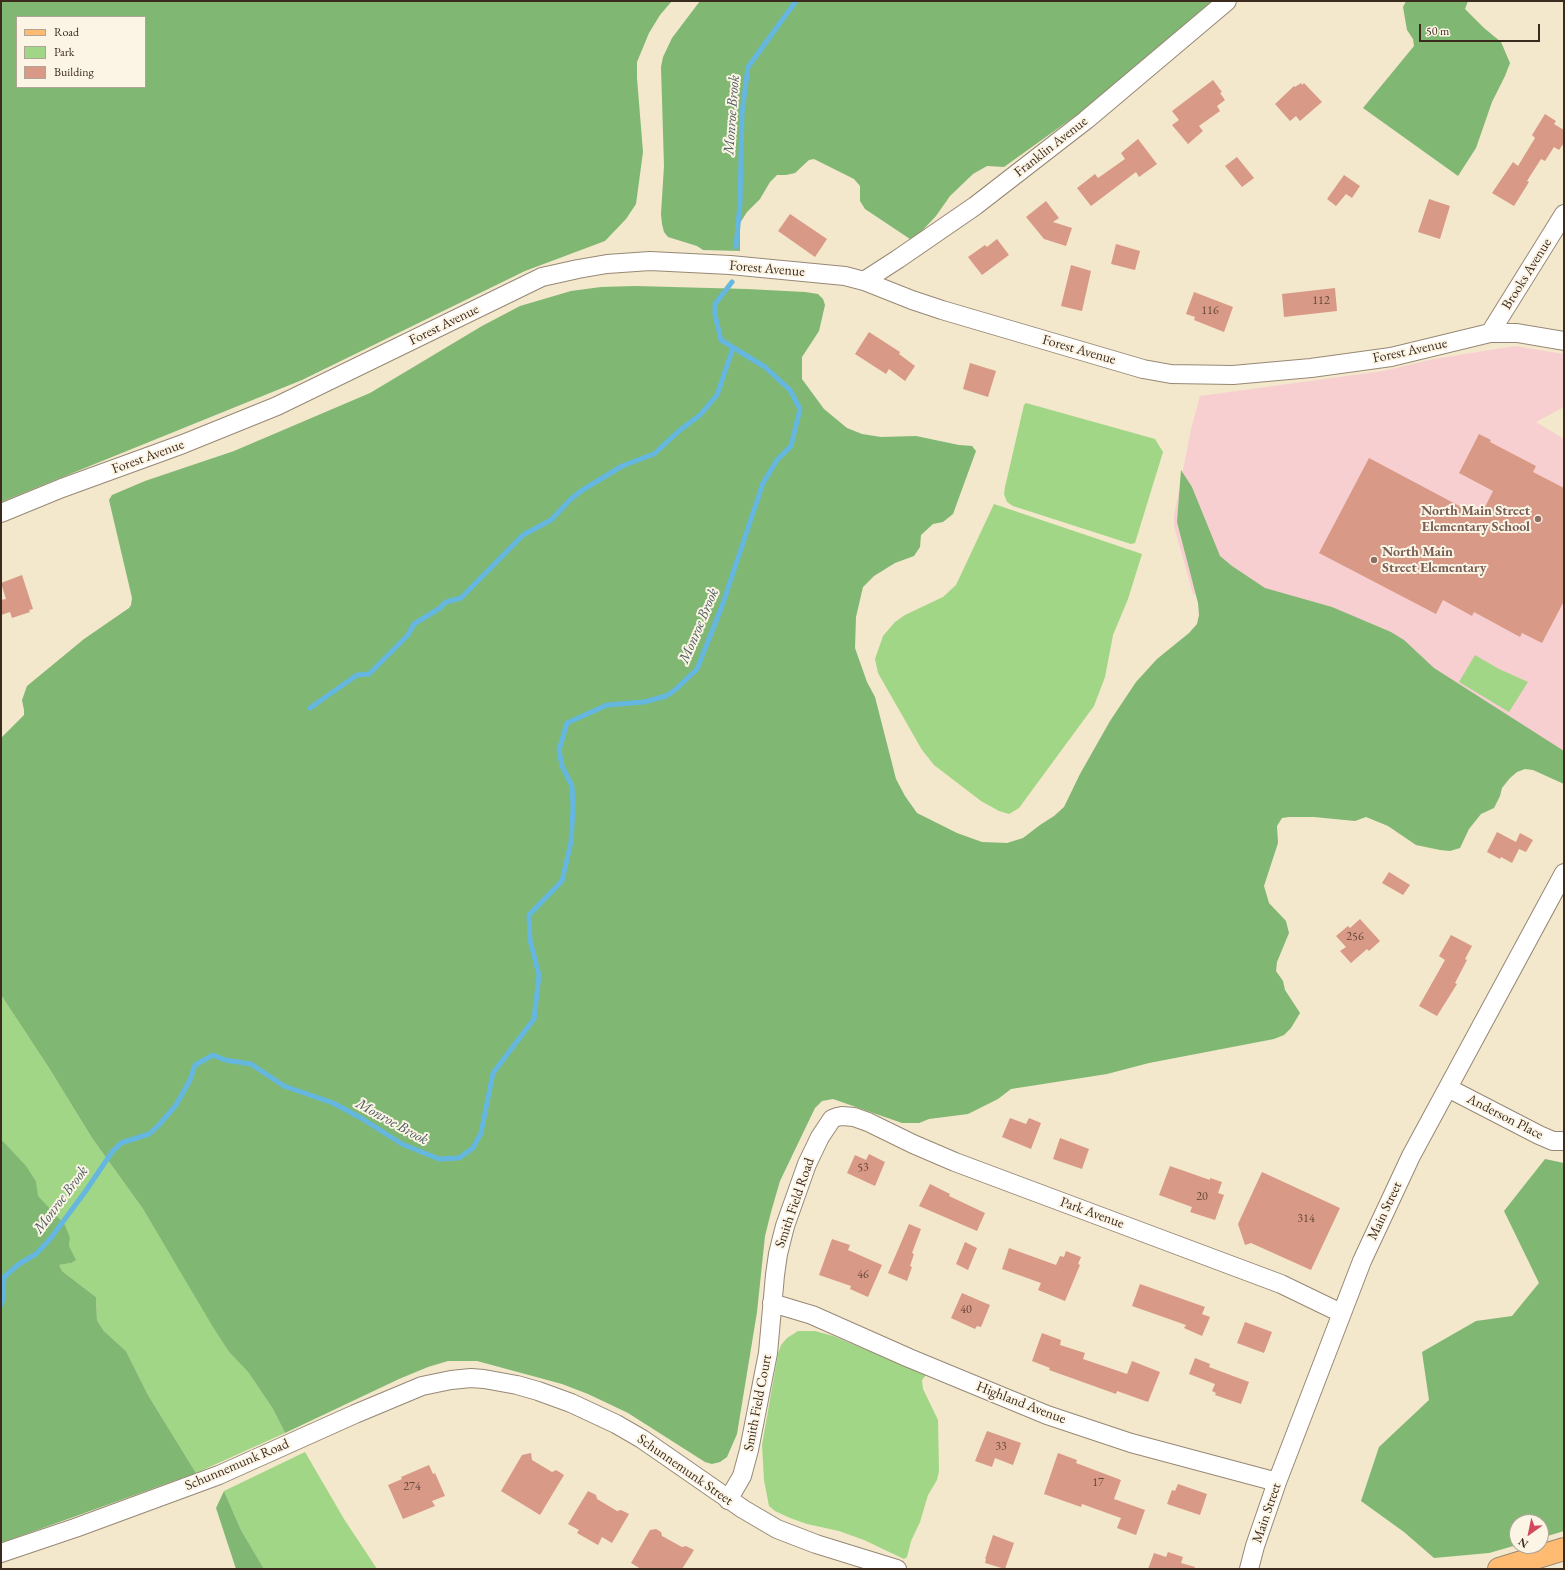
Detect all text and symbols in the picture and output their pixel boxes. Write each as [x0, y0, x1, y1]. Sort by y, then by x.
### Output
legend [16, 16, 146, 88]
scale bar [1421, 16, 1542, 42]
text: 50 m [1426, 23, 1449, 39]
text: Road [54, 24, 79, 40]
text: Park [54, 44, 74, 60]
text: Building [54, 64, 94, 80]
water label: Monroe Brook [720, 75, 744, 155]
street label: Franklin Avenue [1011, 113, 1091, 181]
street label: Brooks Avenue [1499, 235, 1555, 313]
street label: Forest Avenue [729, 257, 805, 281]
house number: 112 [1312, 294, 1330, 308]
street label: Forest Avenue [406, 301, 482, 349]
house number: 116 [1201, 304, 1219, 318]
street label: Forest Avenue [1040, 331, 1118, 369]
street label: Forest Avenue [1371, 335, 1449, 367]
street label: Forest Avenue [110, 436, 186, 478]
place label: North Main Street Elementary School [1421, 503, 1530, 536]
marker: North Main Street Elementary School [1533, 514, 1543, 524]
place label: North Main Street Elementary [1382, 544, 1486, 576]
marker: North Main Street Elementary [1369, 555, 1379, 565]
water label: Monroe Brook [675, 586, 723, 666]
house number: 256 [1346, 930, 1364, 944]
street label: Anderson Place [1464, 1091, 1546, 1143]
water label: Monroe Brook [353, 1095, 431, 1149]
street label: Smith Field Road [772, 1156, 818, 1250]
house number: 53 [857, 1161, 869, 1175]
water label: Monroe Brook [30, 1163, 92, 1237]
street label: Main Street [1364, 1179, 1406, 1243]
house number: 20 [1196, 1190, 1208, 1204]
street label: Park Avenue [1058, 1194, 1126, 1232]
house number: 314 [1297, 1212, 1315, 1226]
house number: 46 [857, 1268, 869, 1282]
house number: 40 [960, 1303, 972, 1317]
street label: Smith Field Court [740, 1353, 776, 1453]
street label: Highland Avenue [974, 1378, 1068, 1428]
street label: Schunnemunk Street [634, 1431, 736, 1509]
street label: Schunnemunk Road [182, 1436, 292, 1494]
house number: 33 [995, 1440, 1007, 1454]
house number: 17 [1092, 1476, 1104, 1490]
house number: 274 [403, 1480, 421, 1494]
street label: Main Street [1249, 1481, 1285, 1545]
north arrow [1509, 1514, 1549, 1554]
text: N [1515, 1535, 1531, 1552]

